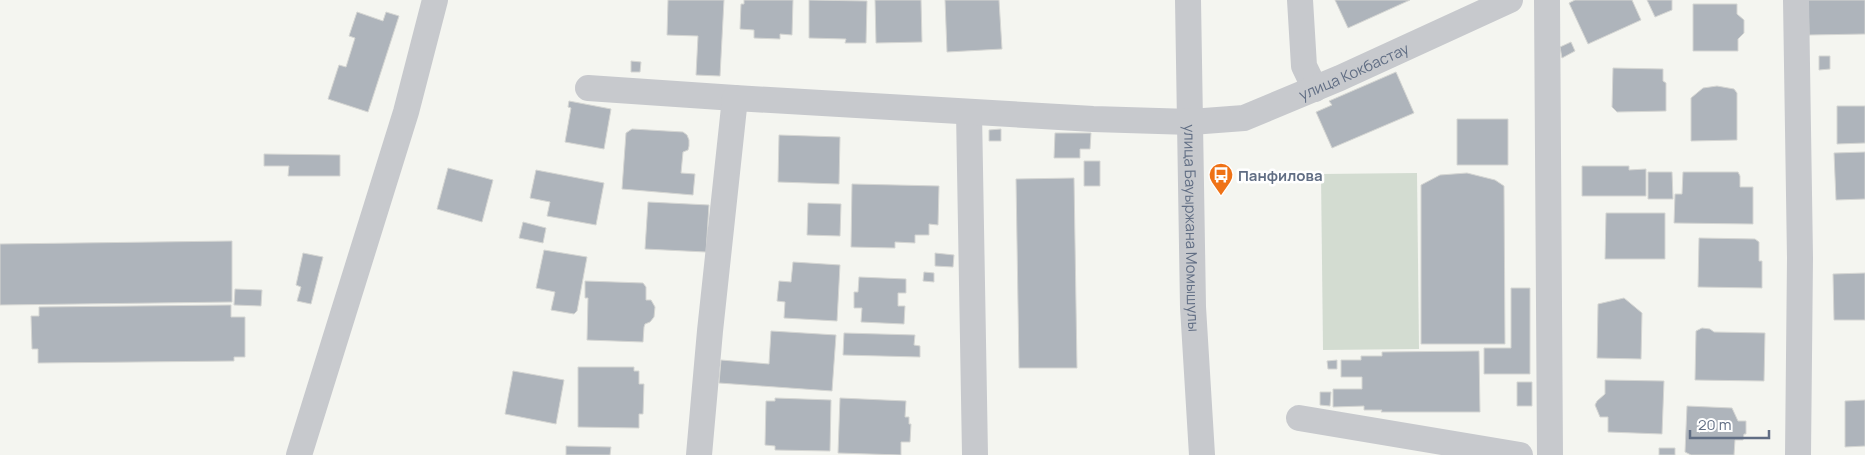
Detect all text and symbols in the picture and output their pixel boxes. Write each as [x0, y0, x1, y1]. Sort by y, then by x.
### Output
street label: улица Кокбастау [1296, 37, 1412, 105]
street label: улица Бауыржана Момышулы [1180, 124, 1205, 332]
bus stop icon: Панфилова [1208, 162, 1234, 196]
place label: Панфилова [1238, 165, 1323, 186]
scale bar [1690, 408, 1769, 440]
text: 20 m [1698, 414, 1731, 435]

